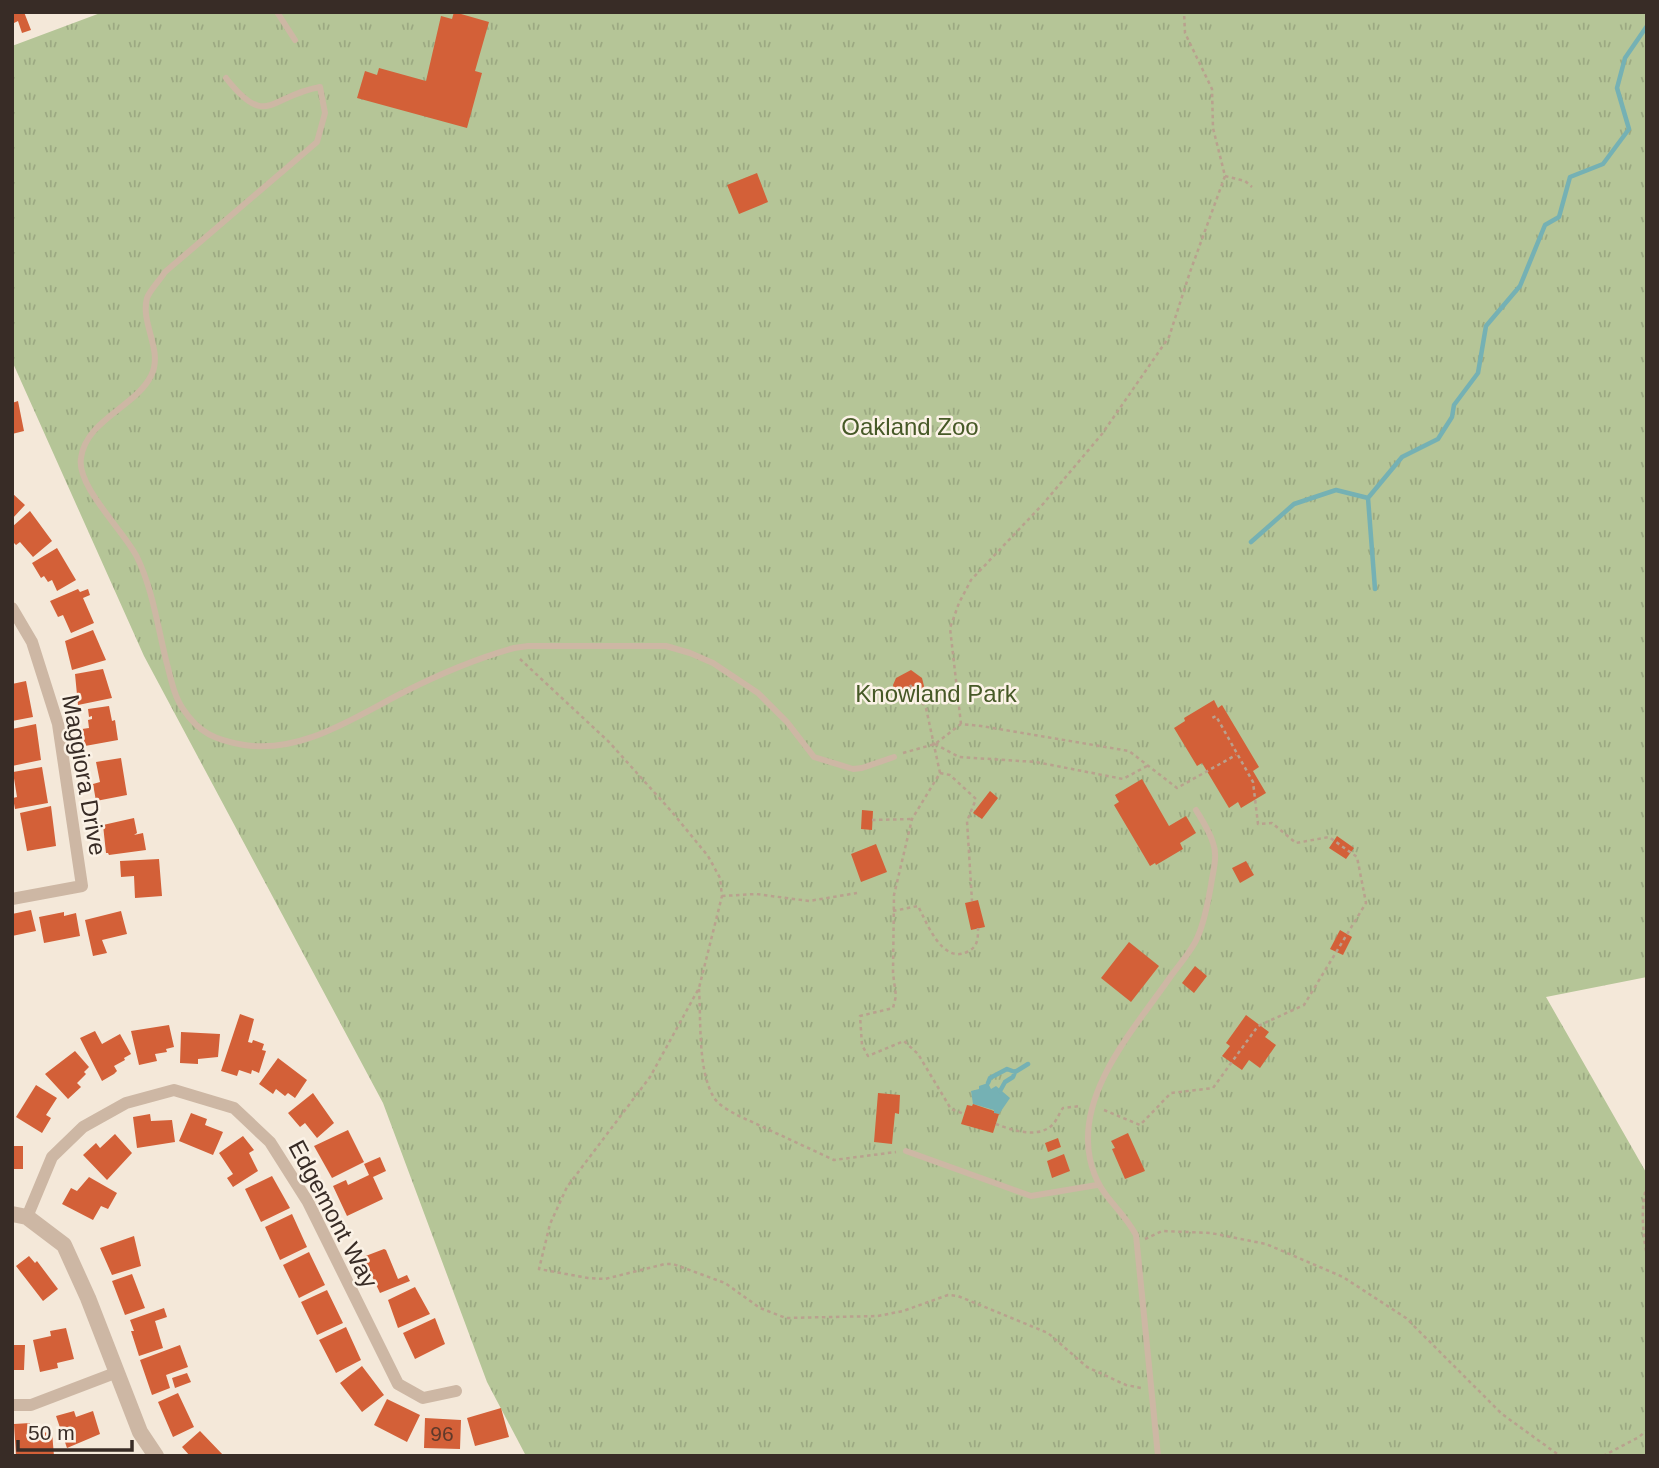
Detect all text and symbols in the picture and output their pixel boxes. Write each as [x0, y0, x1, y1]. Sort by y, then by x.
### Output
park label: Oakland Zoo [841, 413, 979, 440]
park label: Knowland Park [855, 680, 1018, 707]
street label: Maggiora Drive [57, 692, 112, 857]
street label: Edgemont Way [283, 1135, 384, 1292]
scale bar [18, 1408, 131, 1452]
text: 50 m [28, 1421, 75, 1444]
house number: 96 [430, 1422, 454, 1445]

